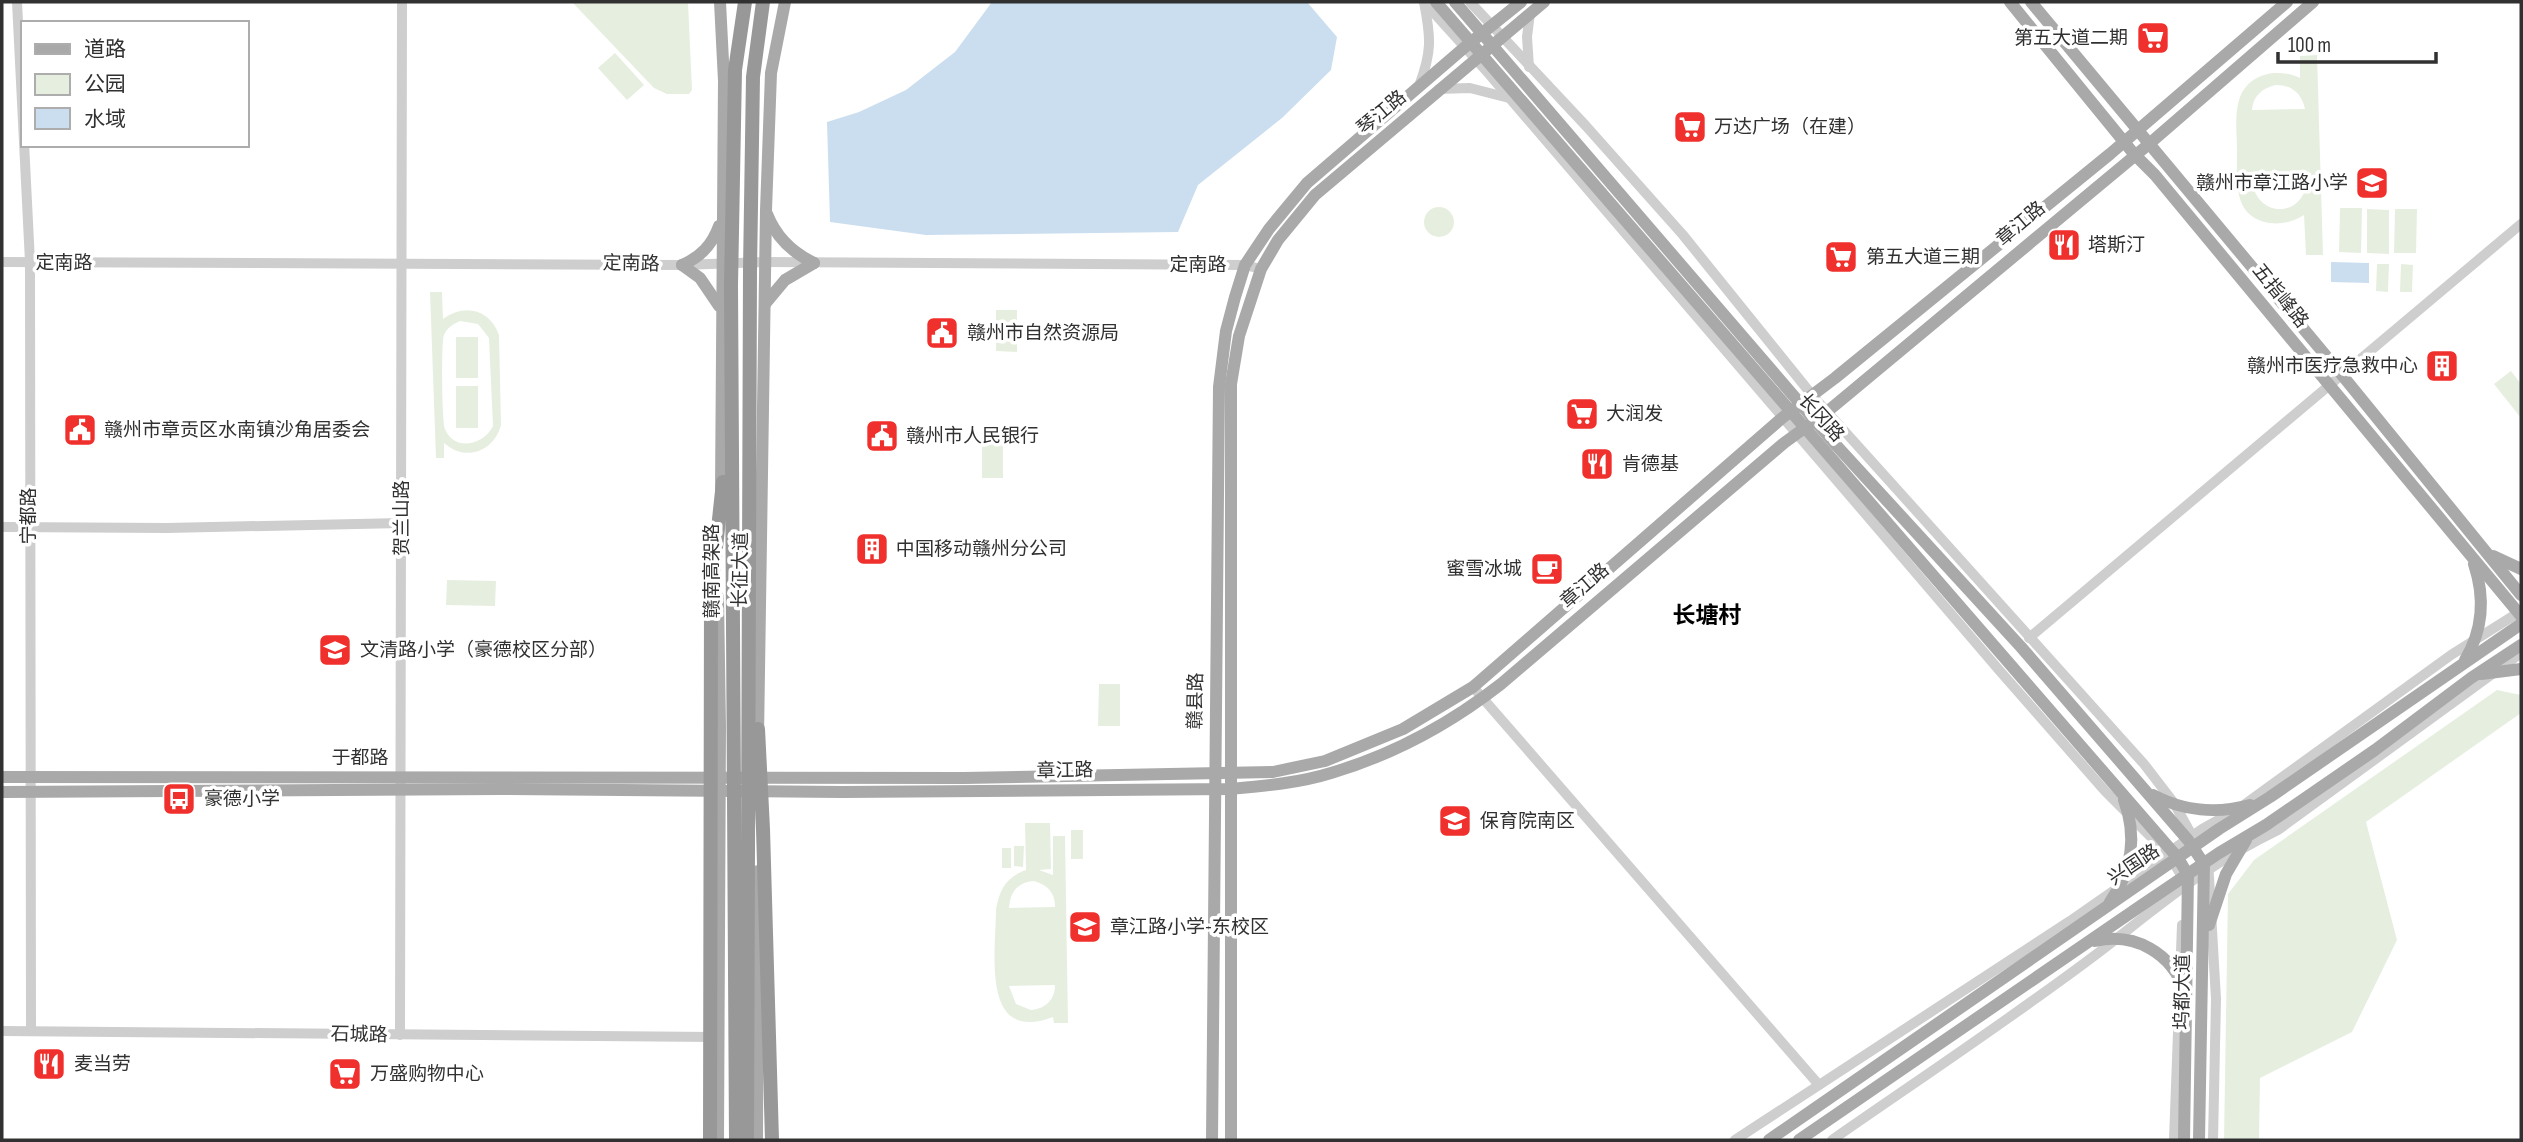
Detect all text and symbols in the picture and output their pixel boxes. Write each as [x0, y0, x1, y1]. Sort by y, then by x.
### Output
supermarket icon: 第五大道二期 [2134, 19, 2172, 57]
legend [21, 21, 248, 147]
scale bar [2278, 21, 2436, 65]
place label: 第五大道二期 [2014, 27, 2128, 50]
text: 100 m [2288, 33, 2331, 58]
text: 道路 [84, 37, 126, 62]
text: 公园 [84, 72, 126, 97]
street label: 琴江路 [1353, 86, 1411, 140]
text: 水域 [84, 107, 126, 132]
supermarket icon: 万达广场（在建） [1671, 108, 1709, 146]
place label: 万达广场（在建） [1714, 116, 1866, 139]
school or university icon: 赣州市章江路小学 [2353, 164, 2391, 202]
place label: 赣州市章江路小学 [2196, 172, 2348, 195]
street label: 章江路 [1992, 197, 2050, 251]
restaurant icon: 塔斯汀 [2045, 226, 2083, 264]
place label: 塔斯汀 [2088, 234, 2145, 257]
supermarket icon: 第五大道三期 [1822, 238, 1860, 276]
place label: 第五大道三期 [1866, 246, 1980, 269]
street label: 定南路 [35, 252, 93, 275]
street label: 定南路 [602, 252, 660, 276]
street label: 定南路 [1169, 254, 1227, 277]
street label: 五指峰路 [2247, 259, 2313, 333]
public building icon: 赣州市自然资源局 [923, 314, 961, 352]
place label: 赣州市自然资源局 [967, 322, 1119, 345]
building icon: 赣州市医疗急救中心 [2423, 347, 2461, 385]
place label: 赣州市医疗急救中心 [2247, 355, 2418, 378]
street label: 长冈路 [1793, 389, 1849, 447]
supermarket icon: 大润发 [1563, 395, 1601, 433]
place label: 大润发 [1606, 403, 1663, 426]
public building icon: 赣州市章贡区水南镇沙角居委会 [61, 411, 99, 449]
public building icon: 赣州市人民银行 [863, 417, 901, 455]
place label: 赣州市章贡区水南镇沙角居委会 [104, 419, 370, 442]
place label: 赣州市人民银行 [906, 425, 1039, 448]
restaurant icon: 肯德基 [1578, 445, 1616, 483]
place label: 肯德基 [1622, 453, 1679, 476]
street label: 贺兰山路 [391, 480, 414, 556]
street label: 宁都路 [18, 487, 41, 545]
street label: 赣南高架路 [701, 523, 724, 619]
building icon: 中国移动赣州分公司 [853, 530, 891, 568]
street label: 长征大道 [729, 532, 753, 608]
place label: 中国移动赣州分公司 [896, 538, 1067, 561]
cafe icon: 蜜雪冰城 [1528, 550, 1566, 588]
place label: 蜜雪冰城 [1446, 558, 1522, 581]
street label: 章江路 [1556, 559, 1614, 613]
district label: 长塘村 [1673, 602, 1742, 630]
school or university icon: 文清路小学（豪德校区分部） [316, 631, 354, 669]
place label: 文清路小学（豪德校区分部） [360, 639, 607, 662]
street label: 赣县路 [1184, 672, 1208, 730]
street label: 于都路 [331, 747, 389, 770]
street label: 章江路 [1036, 759, 1094, 783]
bus stop icon: 豪德小学 [160, 780, 198, 818]
place label: 豪德小学 [204, 788, 280, 811]
school or university icon: 保育院南区 [1436, 802, 1474, 840]
place label: 保育院南区 [1480, 810, 1575, 833]
street label: 兴国路 [2104, 840, 2164, 890]
school or university icon: 章江路小学-东校区 [1066, 908, 1104, 946]
place label: 章江路小学-东校区 [1110, 916, 1269, 939]
street label: 坞都大道 [2171, 954, 2195, 1030]
street label: 石城路 [330, 1023, 388, 1047]
restaurant icon: 麦当劳 [30, 1045, 68, 1083]
place label: 麦当劳 [74, 1053, 131, 1076]
supermarket icon: 万盛购物中心 [326, 1055, 364, 1093]
place label: 万盛购物中心 [370, 1063, 484, 1086]

